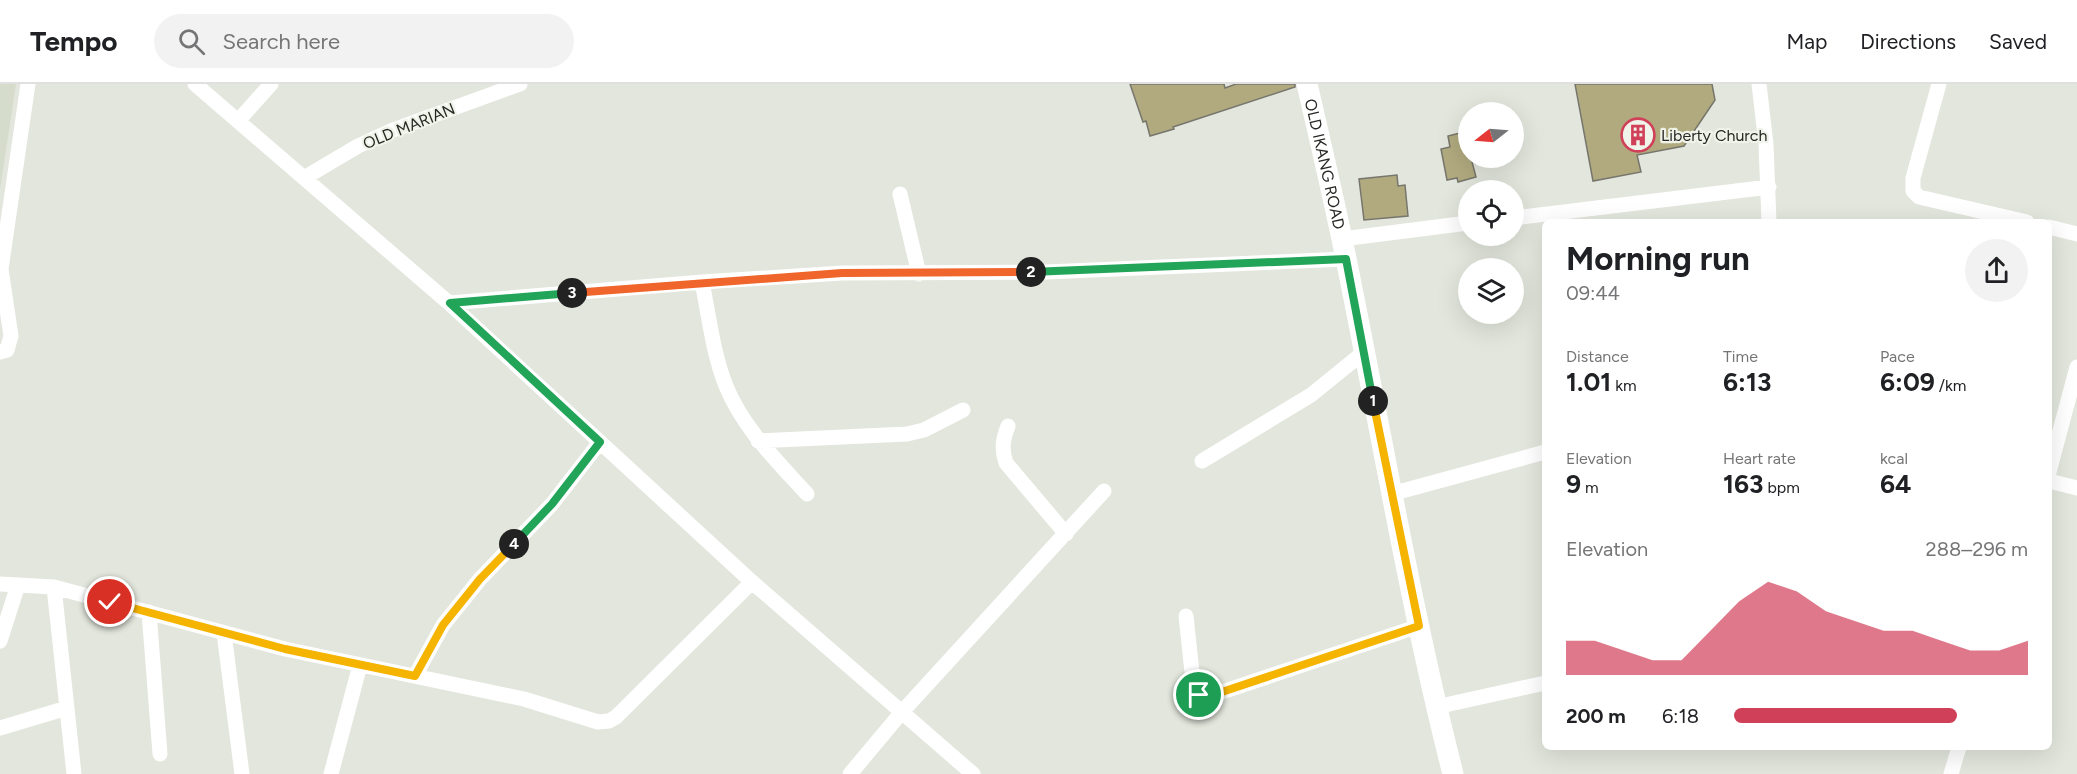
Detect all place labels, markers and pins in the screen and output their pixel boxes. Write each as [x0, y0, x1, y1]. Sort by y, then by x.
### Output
building icon: Liberty Church [1620, 117, 1656, 153]
place label: Liberty Church [1661, 126, 1767, 145]
pin: 2 [1016, 257, 1046, 287]
pin: 3 [557, 278, 587, 308]
pin: 1 [1358, 386, 1388, 416]
pin: 4 [499, 529, 529, 559]
pin [84, 576, 135, 627]
pin [1173, 669, 1224, 720]

